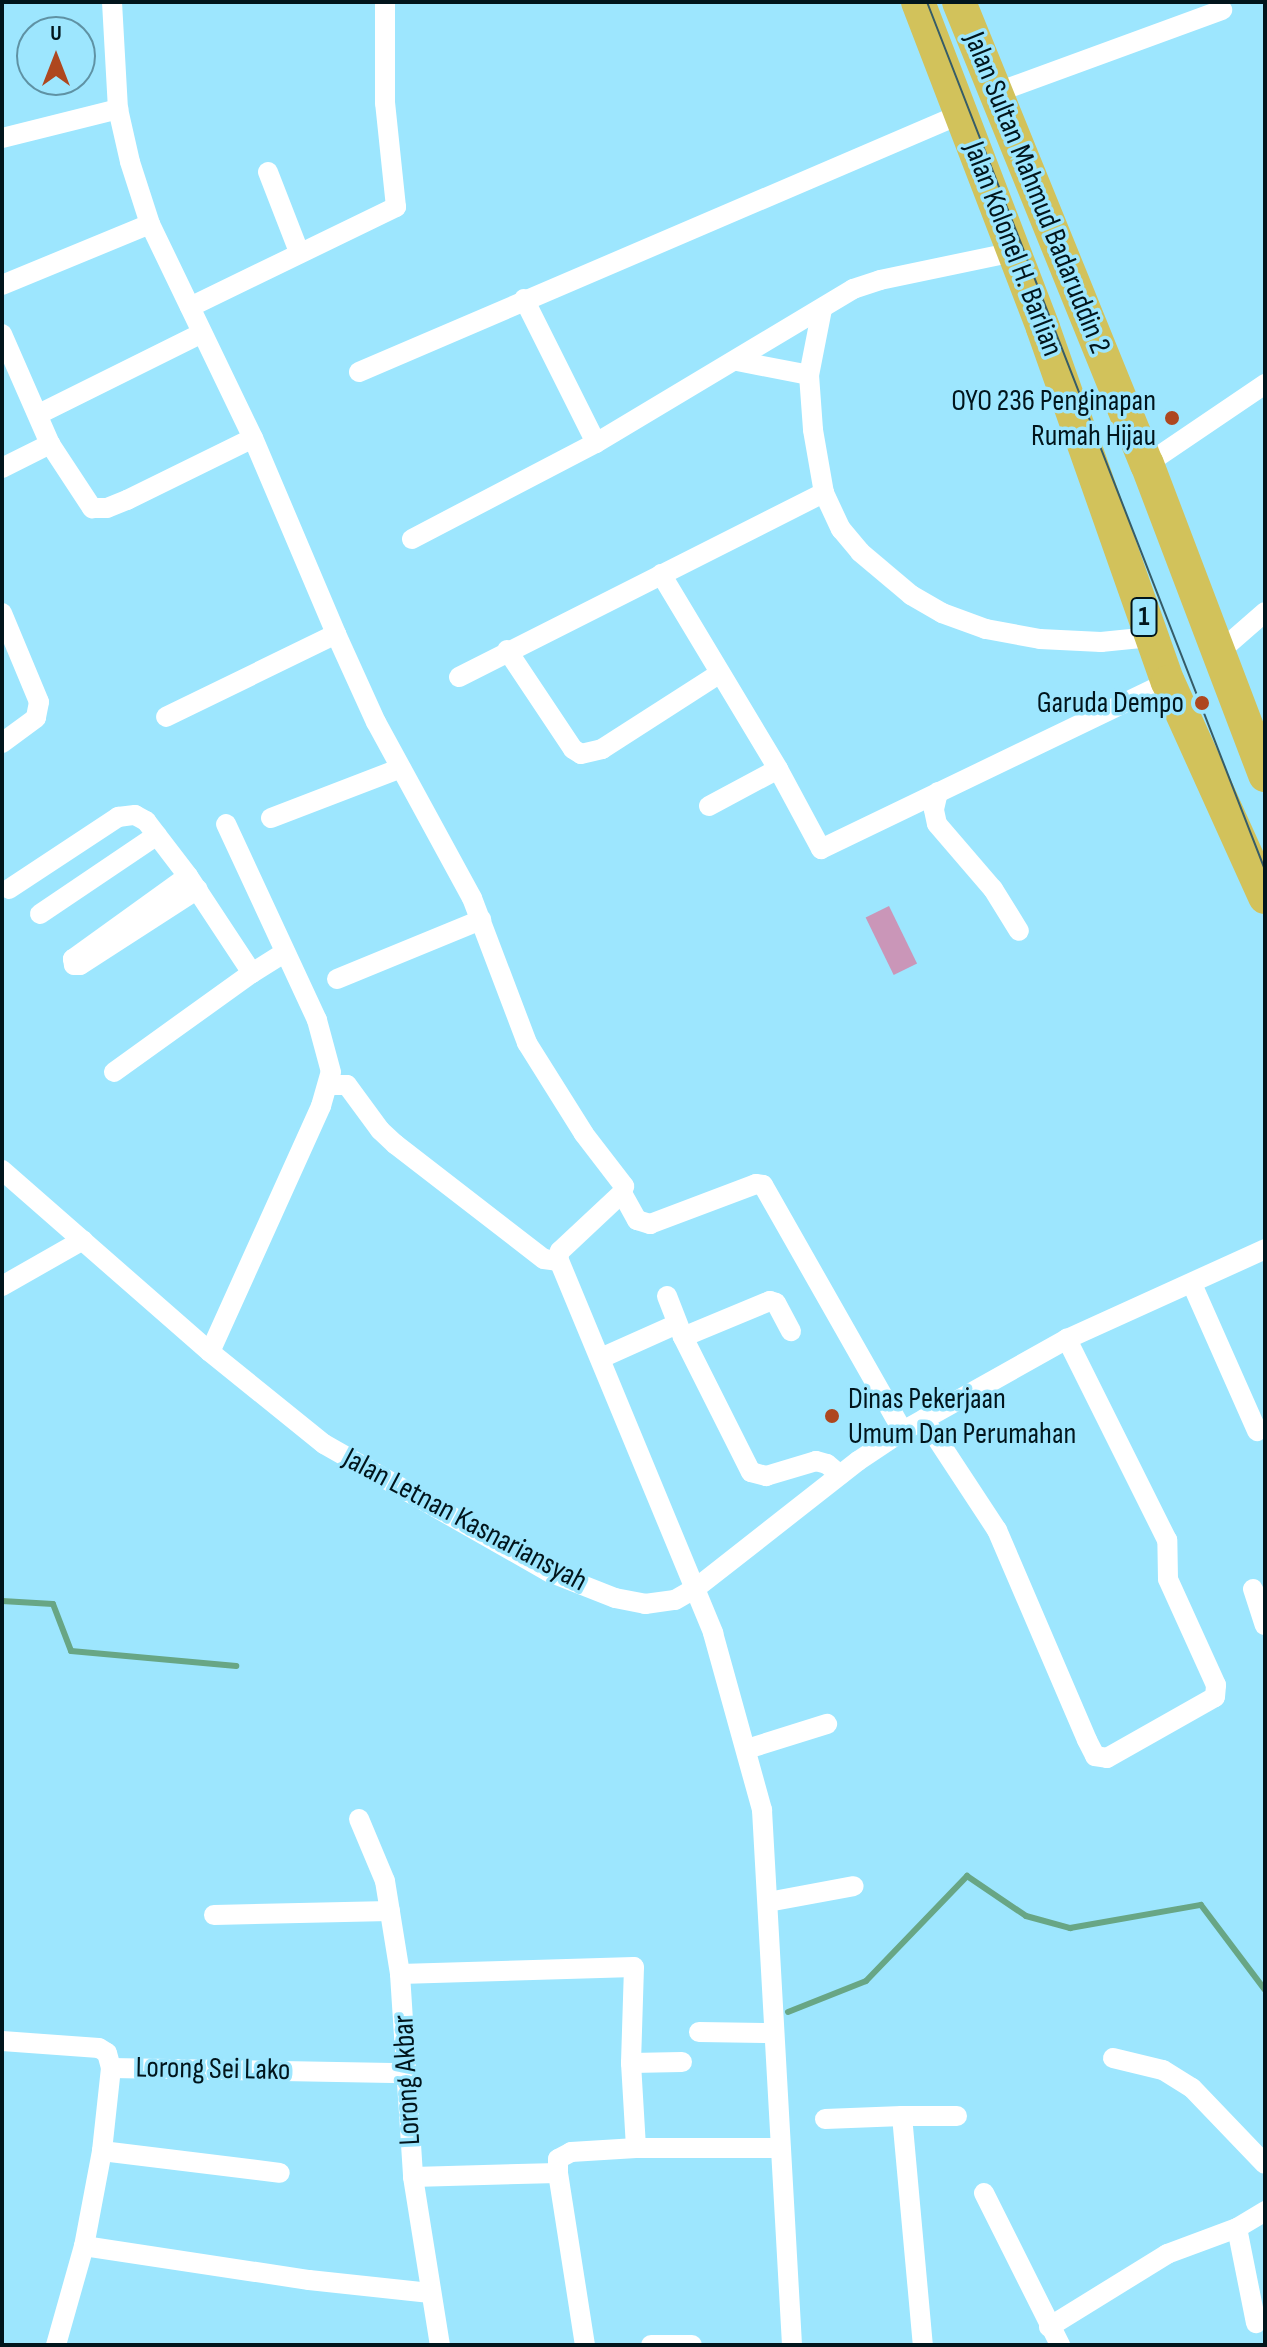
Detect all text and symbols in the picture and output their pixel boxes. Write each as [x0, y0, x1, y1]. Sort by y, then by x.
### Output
north arrow [16, 16, 96, 96]
text: U [50, 20, 62, 47]
street label: Jalan Sultan Mahmud Badaruddin 2 [956, 27, 1118, 359]
street label: Jalan Kolonel H. Barlian [956, 137, 1070, 361]
place label: OYO 236 Penginapan Rumah Hijau [951, 383, 1156, 454]
marker: OYO 236 Penginapan Rumah Hijau [1163, 409, 1181, 427]
road number: 1 [1130, 593, 1158, 641]
place label: Garuda Dempo [1037, 685, 1184, 721]
marker: Garuda Dempo [1191, 692, 1213, 714]
place label: Dinas Pekerjaan Umum Dan Perumahan [848, 1381, 1076, 1452]
marker: Dinas Pekerjaan Umum Dan Perumahan [823, 1407, 841, 1425]
street label: Jalan Letnan Kasnariansyah [337, 1440, 593, 1600]
street label: Lorong Akbar [386, 2014, 428, 2146]
street label: Lorong Sei Lako [135, 2050, 291, 2088]

